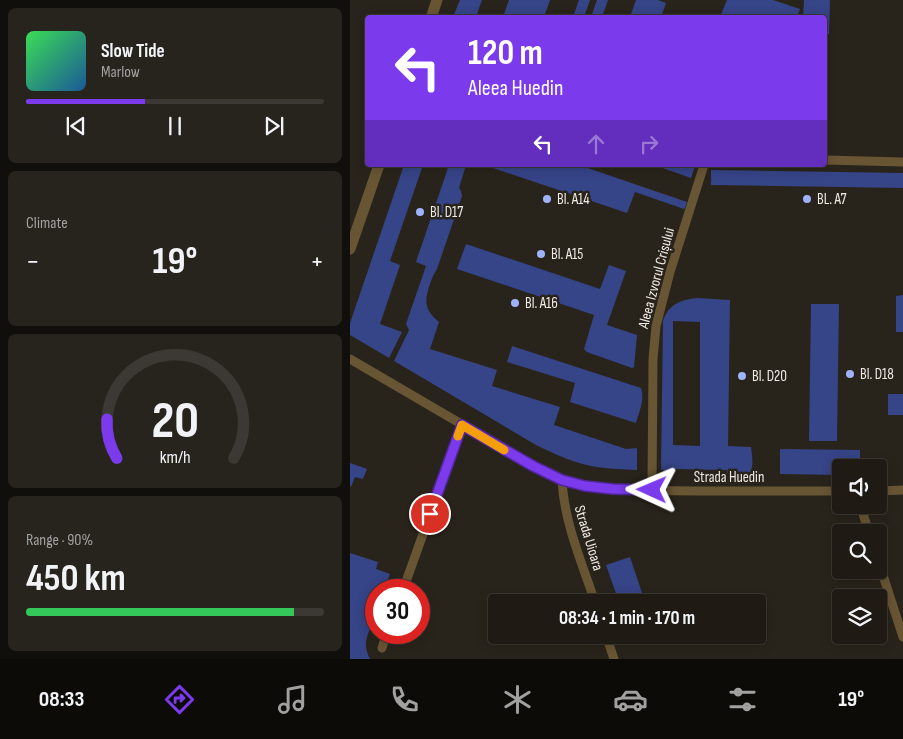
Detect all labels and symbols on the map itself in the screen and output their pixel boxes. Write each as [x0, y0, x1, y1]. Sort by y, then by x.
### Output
place label: Bl. A14 [557, 190, 590, 209]
place label: BL. A7 [817, 190, 847, 209]
marker: Bl. A14 [541, 193, 553, 205]
marker: BL. A7 [801, 193, 813, 205]
place label: Bl. D17 [430, 203, 463, 222]
marker: Bl. D17 [414, 206, 426, 218]
street label: Aleea Izvorul Crișului [634, 225, 679, 332]
place label: Bl. A15 [551, 245, 583, 264]
marker: Bl. A15 [535, 248, 547, 260]
place label: Bl. A16 [525, 294, 558, 313]
marker: Bl. A16 [509, 297, 521, 309]
place label: Bl. D18 [860, 365, 894, 384]
place label: Bl. D20 [752, 367, 787, 386]
marker: Bl. D18 [844, 368, 856, 380]
marker: Bl. D20 [736, 370, 748, 382]
position arrow [625, 463, 677, 515]
street label: Strada Huedin [694, 468, 764, 487]
pin [409, 493, 451, 535]
street label: Strada Uioara [570, 503, 608, 573]
speed limit sign: 30 [365, 579, 430, 644]

